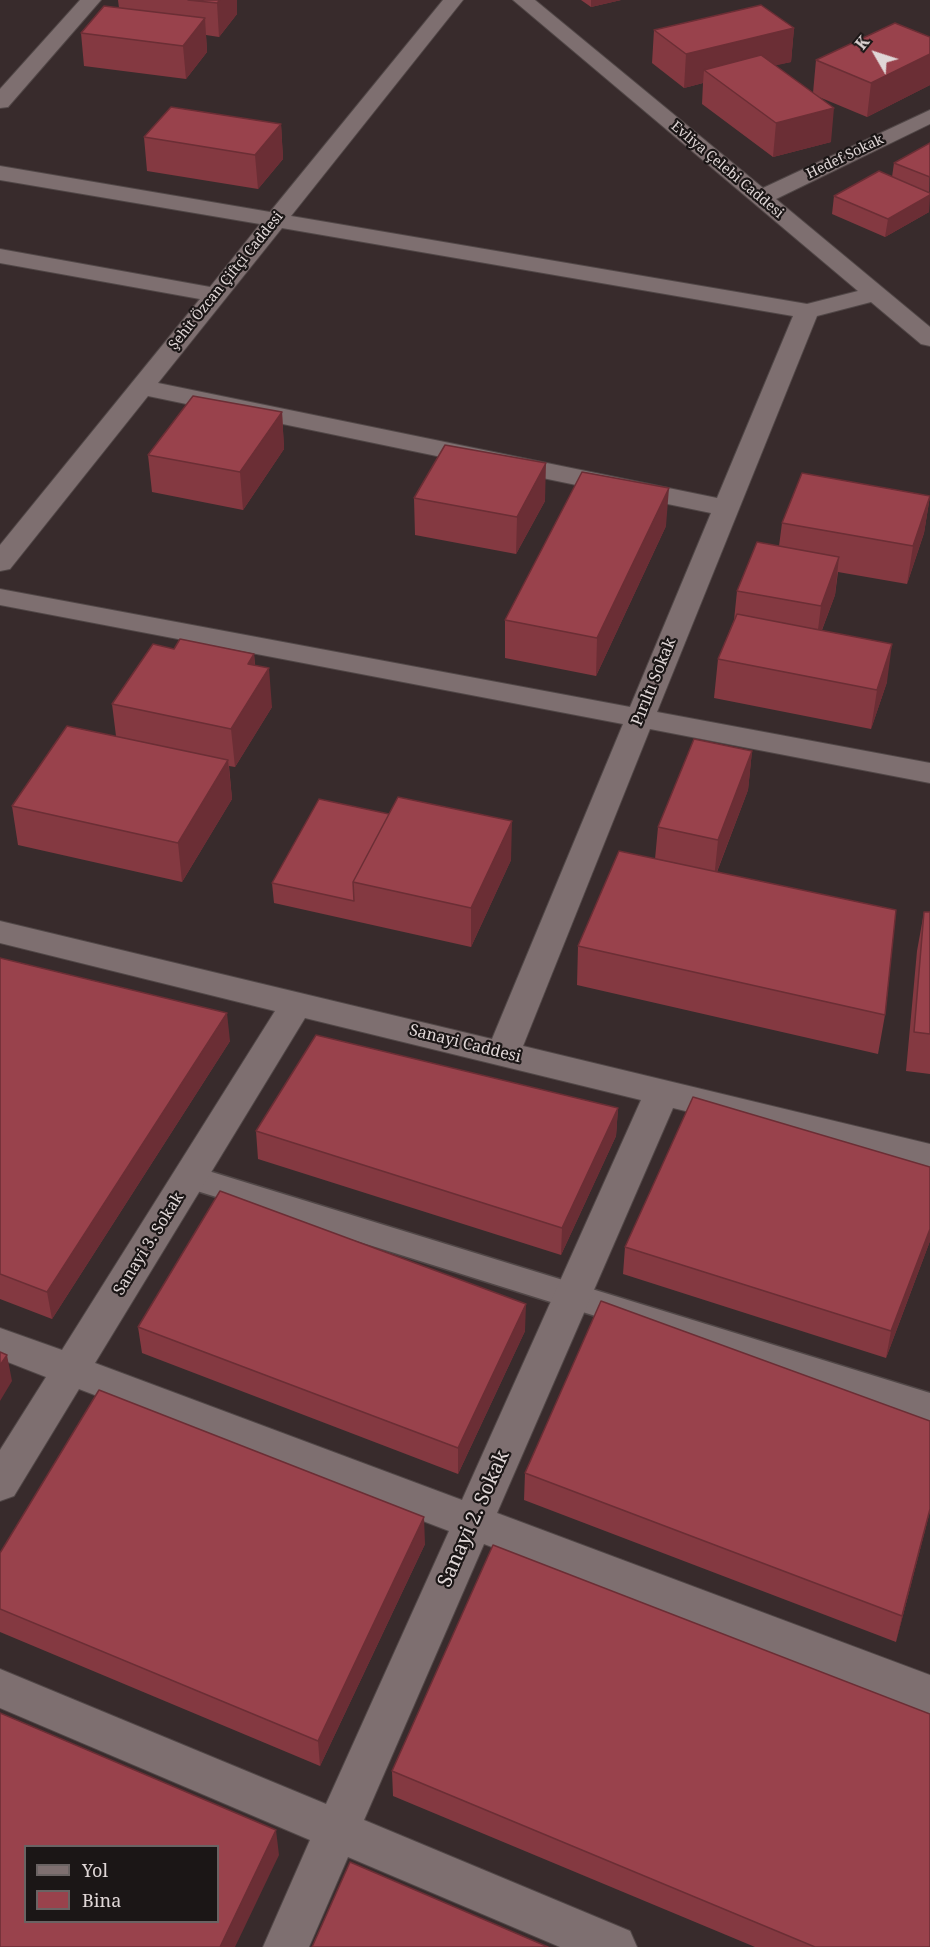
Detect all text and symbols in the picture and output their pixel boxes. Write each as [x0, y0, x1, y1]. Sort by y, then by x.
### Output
north arrow [846, 24, 906, 84]
text: K [850, 31, 874, 54]
street label: Evliya Çelebi Caddesi [667, 118, 787, 222]
street label: Hedef Sokak [804, 131, 886, 183]
street label: Şehit Özcan Çiftçi Caddesi [165, 209, 287, 353]
street label: Pırıltı Sokak [628, 635, 680, 729]
street label: Sanayi Caddesi [407, 1021, 523, 1067]
street label: Sanayi 3. Sokak [110, 1189, 188, 1299]
street label: Sanayi 2. Sokak [433, 1447, 515, 1591]
legend [24, 1845, 219, 1923]
text: Yol [82, 1858, 108, 1882]
text: Bina [82, 1888, 121, 1912]

